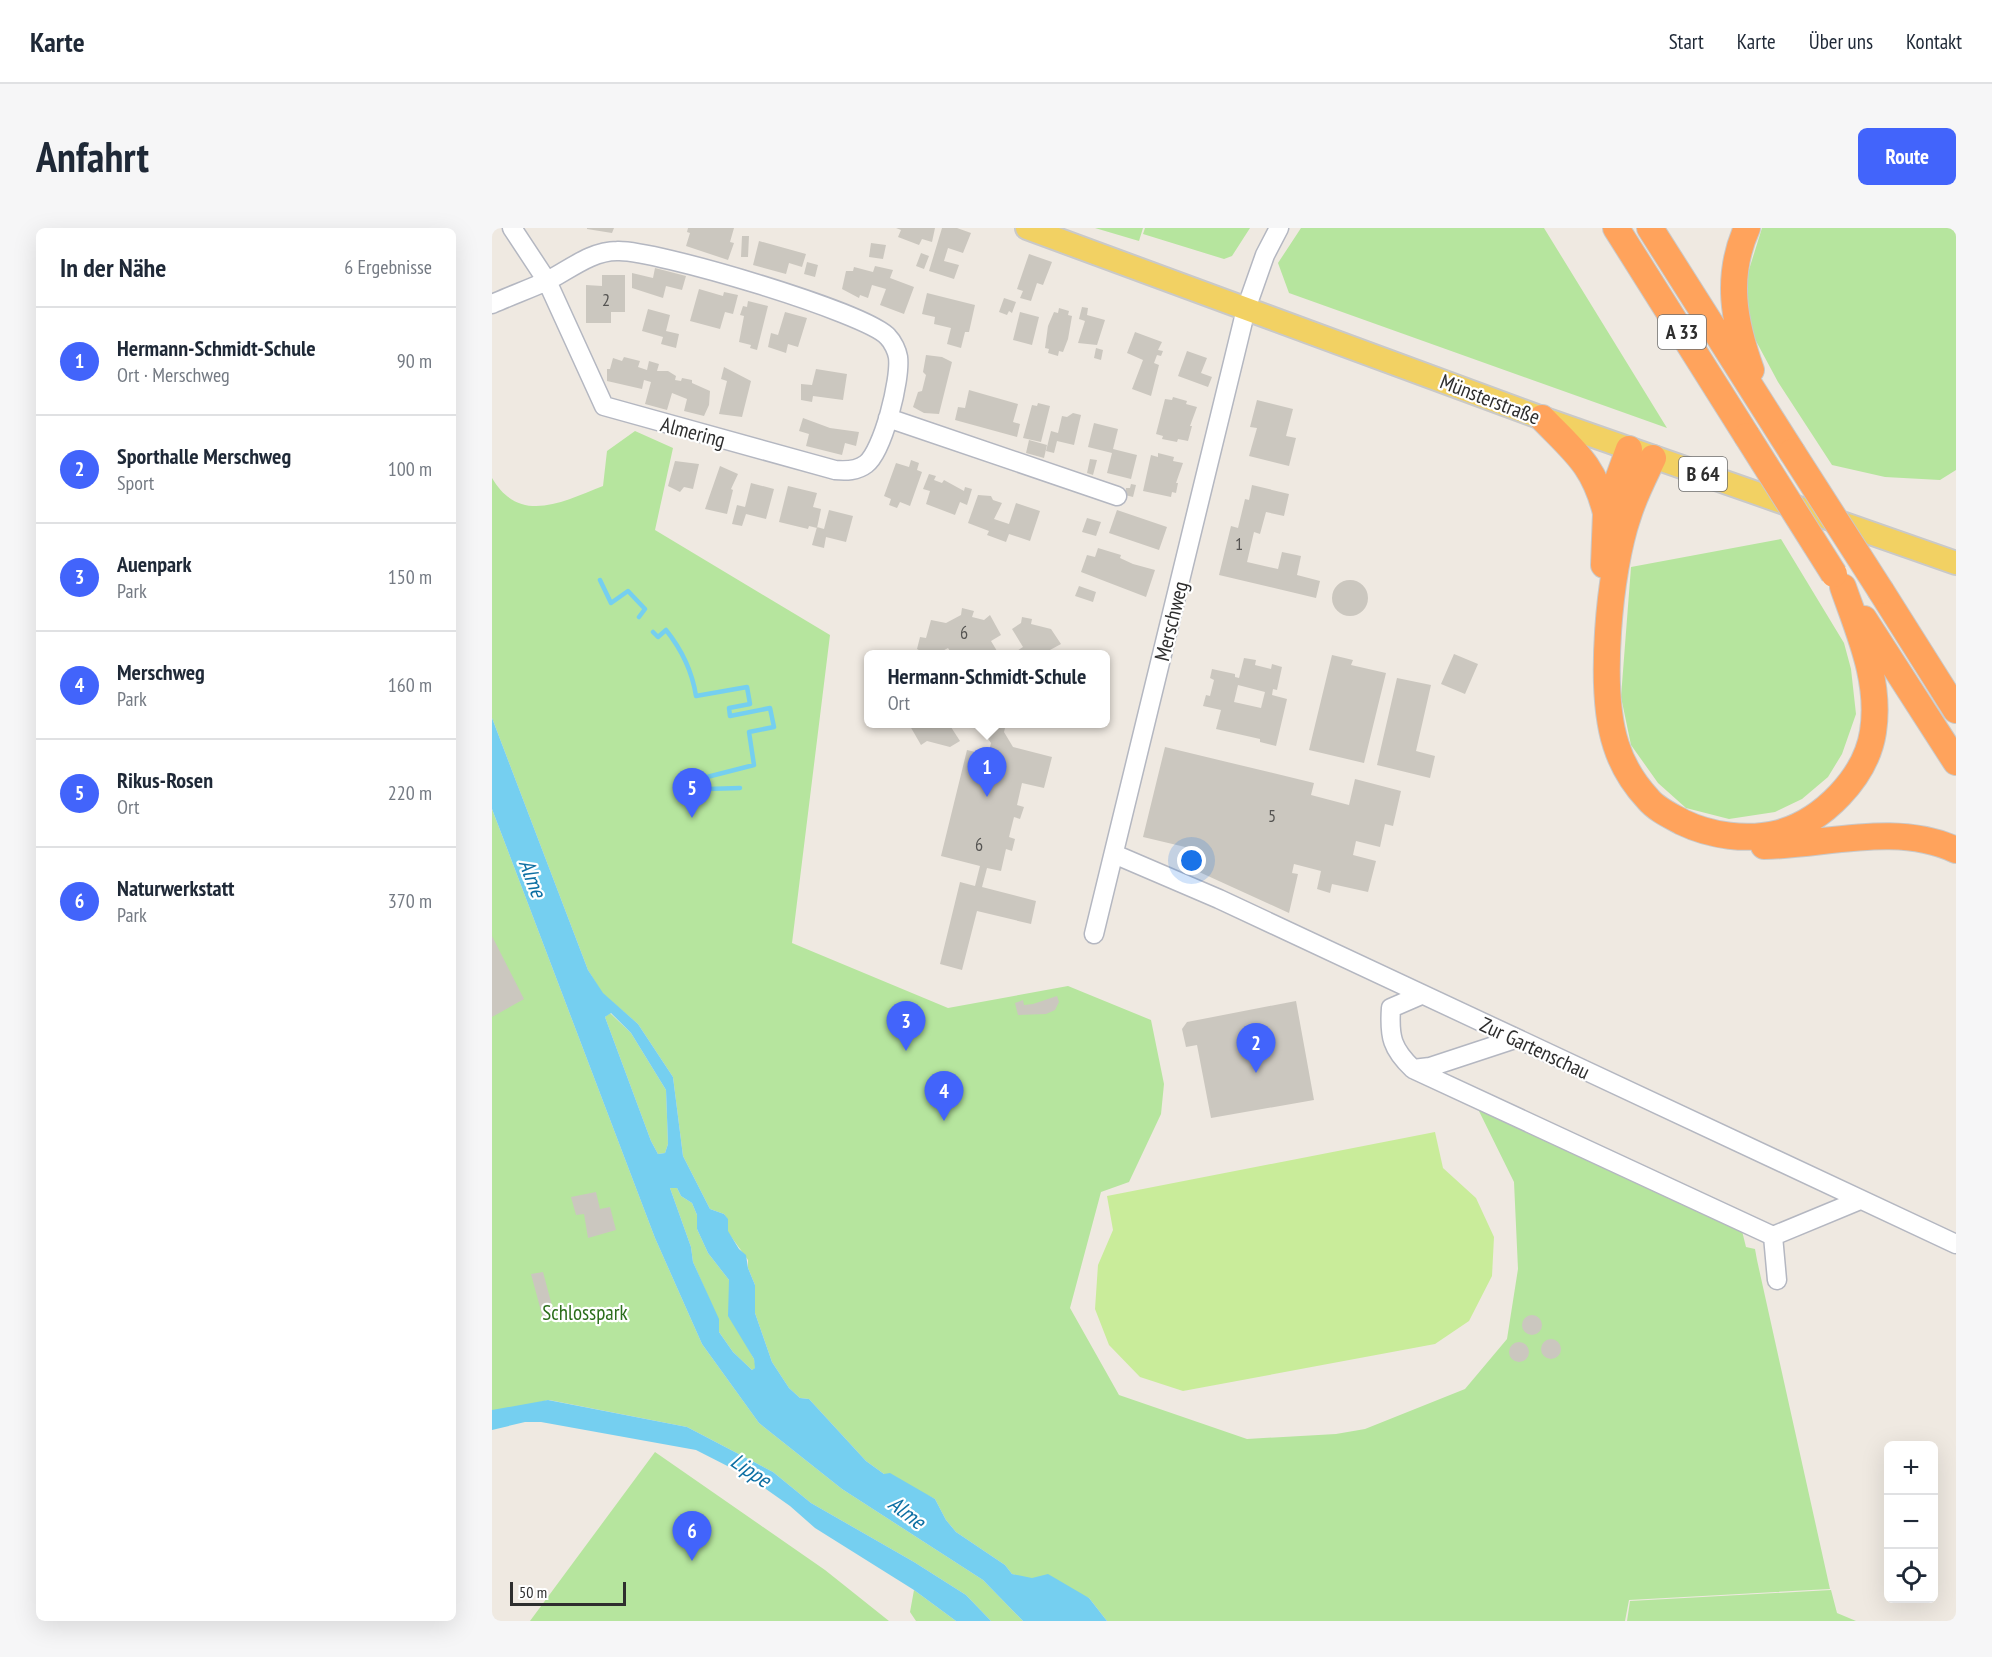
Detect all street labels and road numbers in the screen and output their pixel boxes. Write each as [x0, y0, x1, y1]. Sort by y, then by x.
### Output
road number: A 33 [1658, 315, 1706, 349]
street label: Münsterstraße [1436, 368, 1544, 430]
street label: Almering [658, 410, 728, 454]
road number: B 64 [1679, 457, 1727, 491]
street label: Merschweg [1148, 578, 1194, 664]
street label: Zur Gartenschau [1476, 1011, 1594, 1085]

